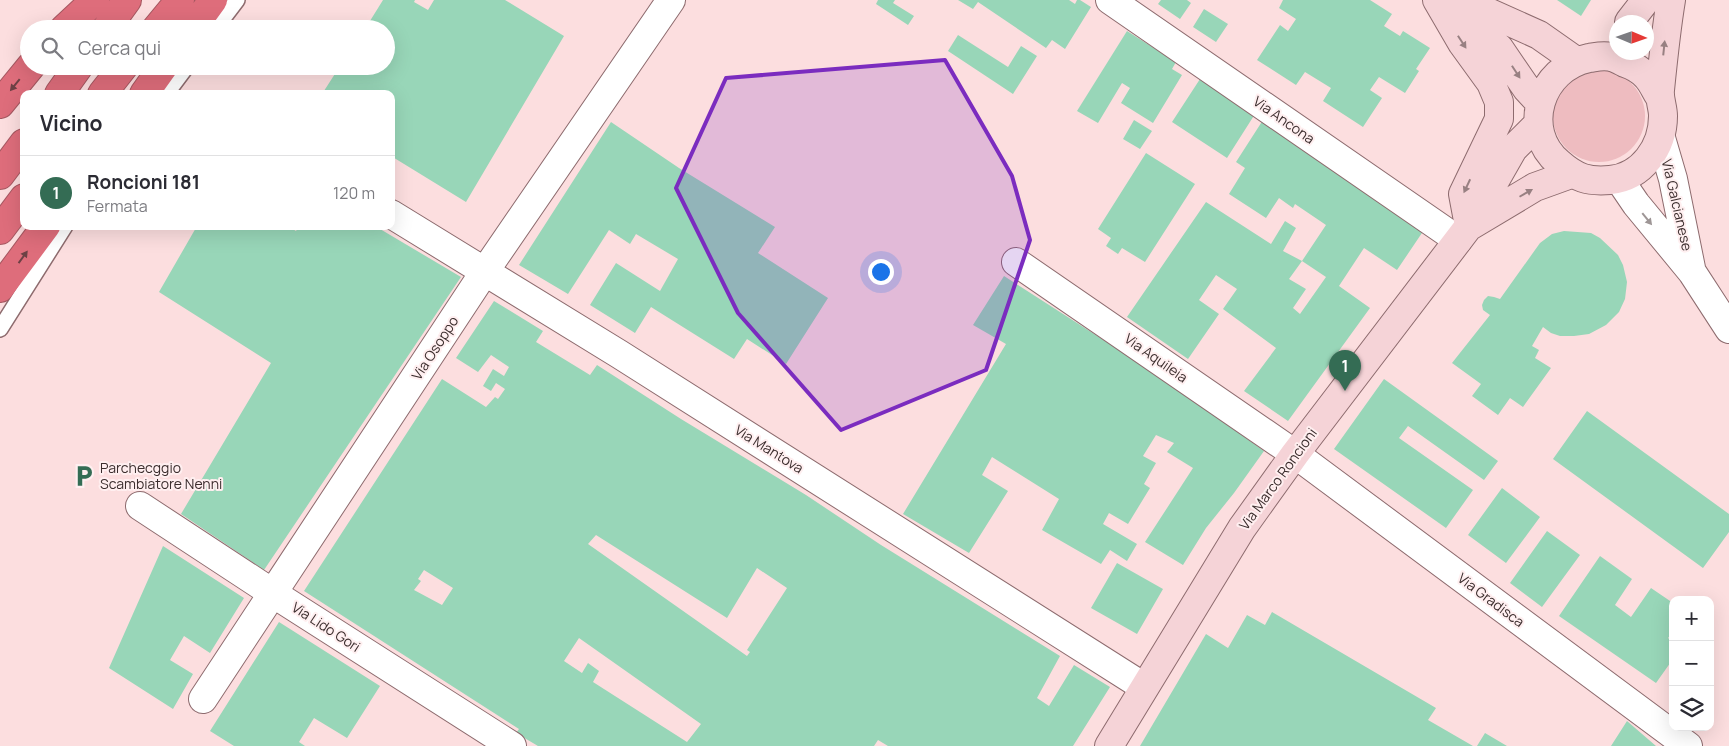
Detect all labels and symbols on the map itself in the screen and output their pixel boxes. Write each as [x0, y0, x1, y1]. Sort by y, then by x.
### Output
north arrow [1609, 15, 1654, 60]
one-way arrow [1457, 36, 1467, 49]
one-way arrow [1660, 39, 1668, 55]
one-way arrow [1511, 65, 1521, 78]
one-way arrow [10, 78, 21, 91]
street label: Via Ancona [1250, 91, 1319, 148]
street label: Via Galcianese [1658, 157, 1697, 253]
one-way arrow [1463, 179, 1471, 193]
one-way arrow [1520, 188, 1533, 197]
one-way arrow [1642, 212, 1653, 225]
one-way arrow [18, 250, 28, 264]
your location [868, 259, 894, 285]
street label: Via Osoppo [407, 312, 462, 383]
street label: Via Aquileia [1121, 329, 1192, 386]
pin: 1 [1329, 350, 1361, 391]
street label: Via Mantova [731, 420, 807, 477]
street label: Via Marco Roncioni [1234, 424, 1321, 533]
place label: Parchecggio Scambiatore Nenni [100, 458, 222, 493]
parking icon: Parchecggio Scambiatore Nenni [71, 463, 97, 489]
street label: Via Gradisca [1454, 568, 1528, 631]
street label: Via Lido Gori [288, 597, 364, 656]

